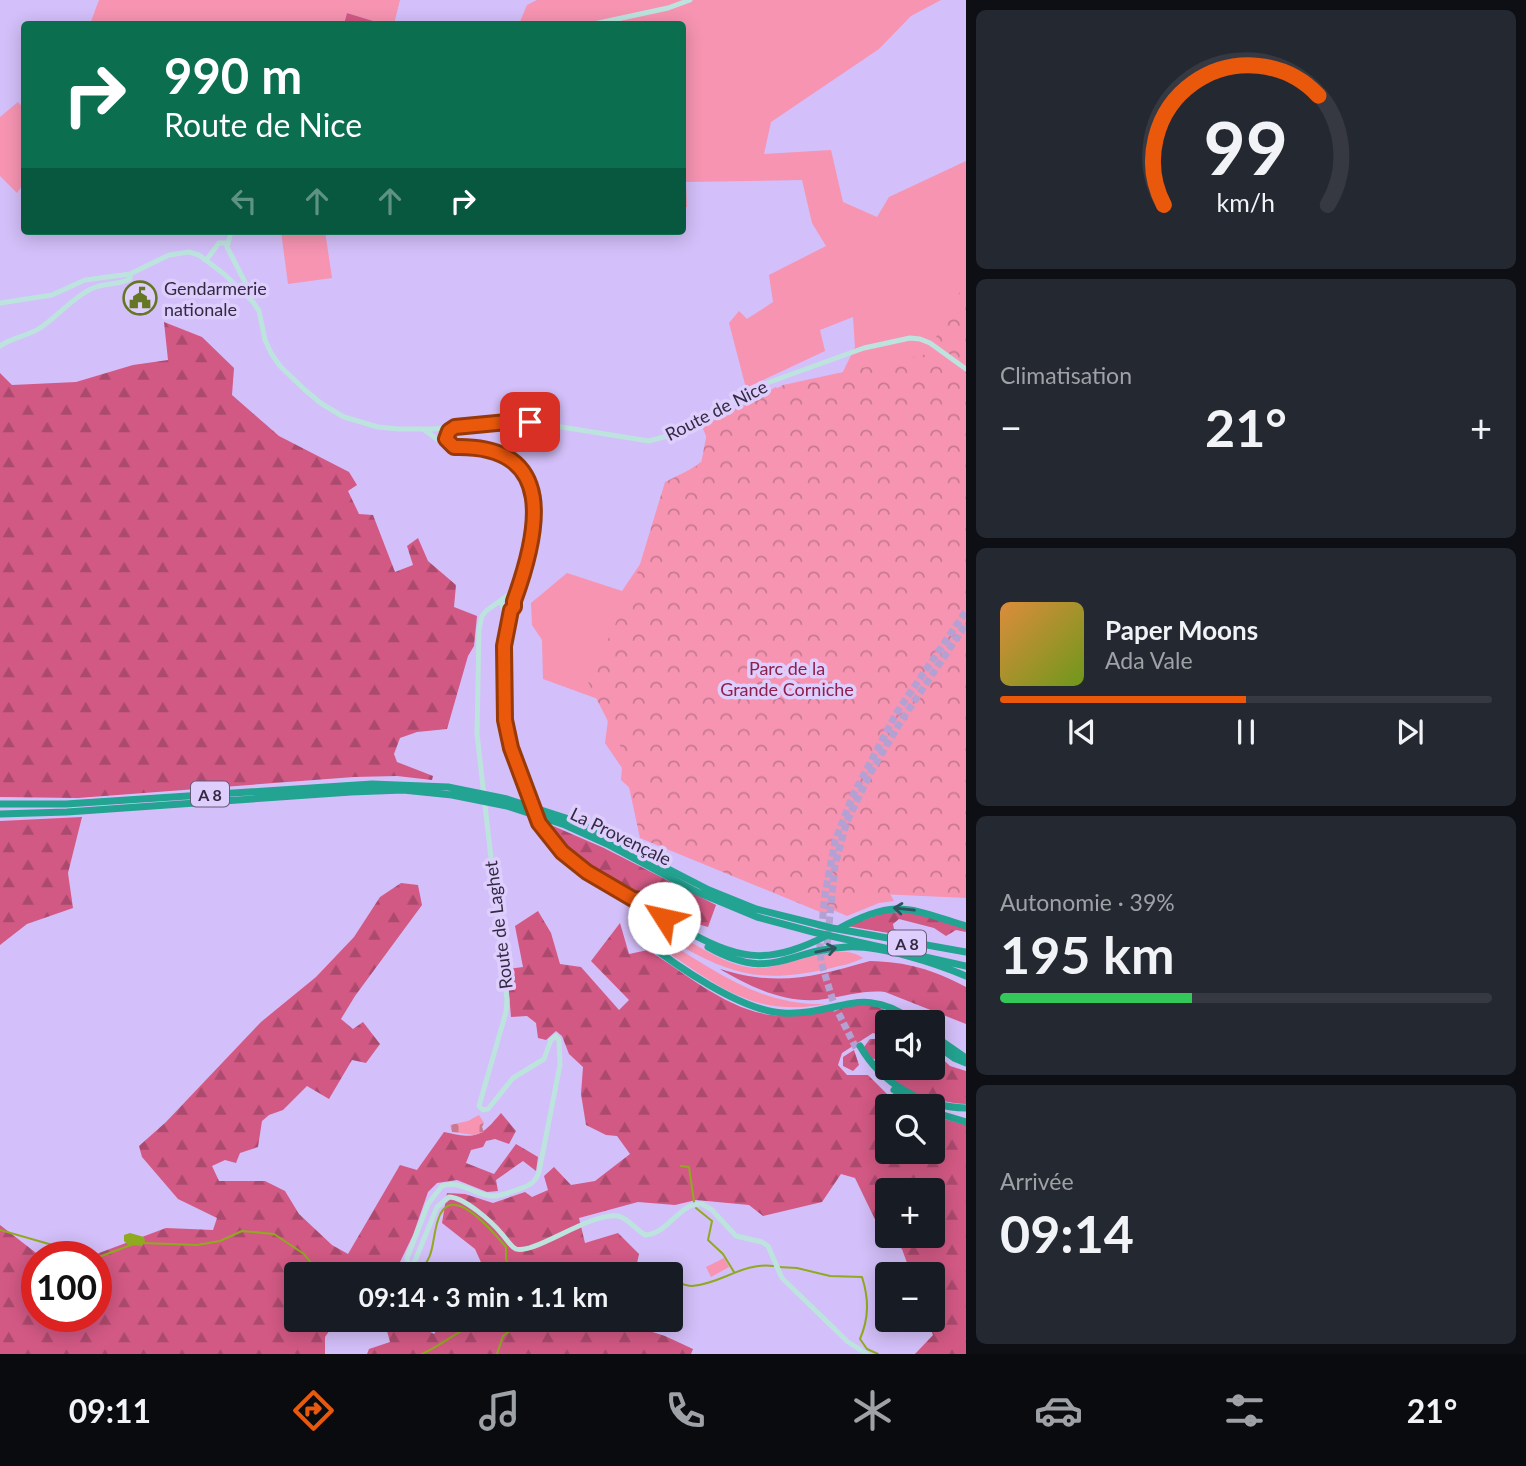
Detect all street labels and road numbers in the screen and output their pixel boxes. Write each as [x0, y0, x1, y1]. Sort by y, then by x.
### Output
street label: Route de Nice [661, 375, 771, 445]
road number: A 8 [191, 782, 229, 806]
street label: La Provençale [567, 802, 675, 870]
street label: Route de Laghet [479, 859, 517, 990]
road number: A 8 [888, 931, 926, 956]

